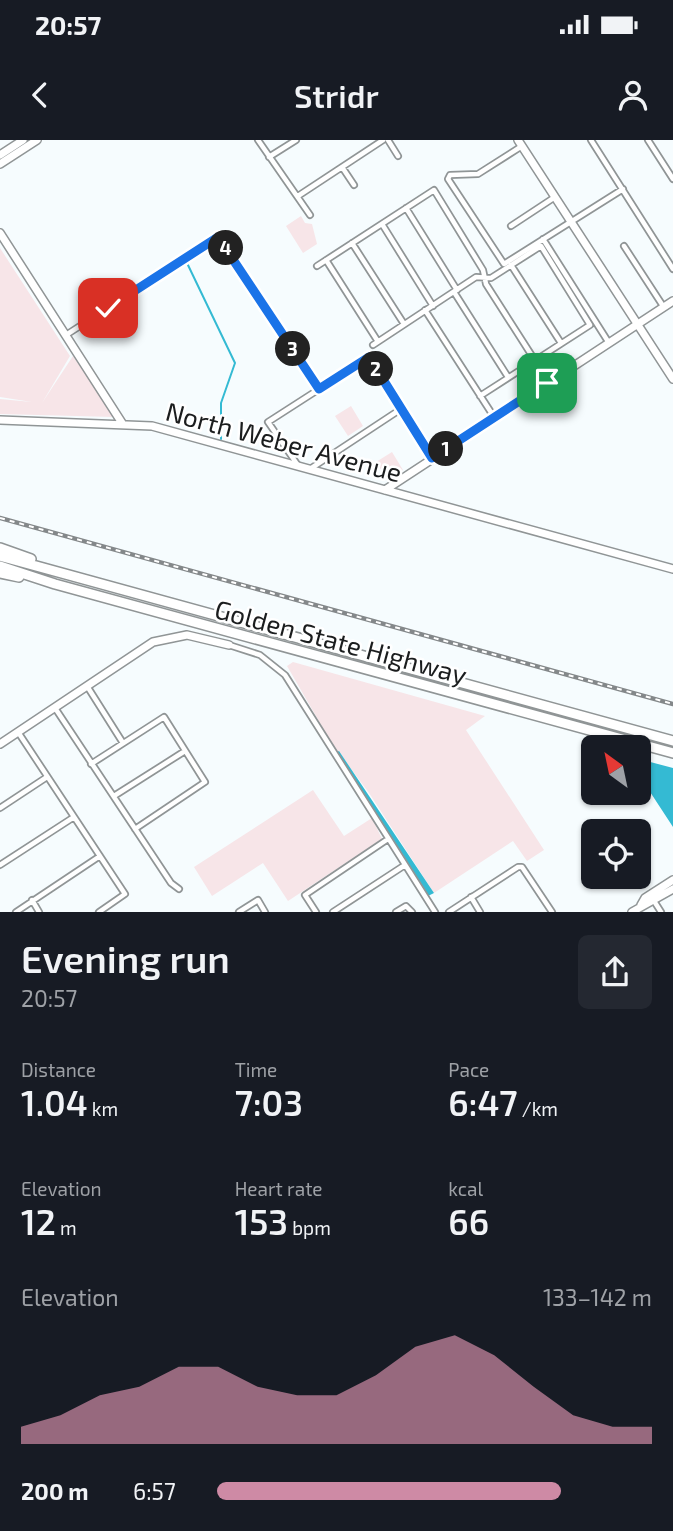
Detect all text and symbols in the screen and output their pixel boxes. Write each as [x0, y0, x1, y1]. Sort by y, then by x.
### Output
text: 20:57 [35, 9, 101, 40]
icon: back [21, 76, 59, 114]
text: Stridr [294, 76, 379, 114]
icon: person [614, 76, 652, 114]
pin: 4 [208, 230, 244, 266]
text: 4 [219, 236, 232, 259]
pin [78, 278, 138, 338]
icon: check [89, 289, 127, 327]
pin: 3 [276, 332, 310, 367]
text: 3 [287, 337, 298, 360]
pin: 2 [358, 352, 394, 386]
pin [517, 353, 577, 413]
text: 2 [370, 357, 381, 380]
icon: arrive [528, 364, 566, 402]
street label: North Weber Avenue [163, 395, 405, 487]
pin: 1 [428, 432, 464, 466]
text: 1 [441, 437, 450, 460]
street label: Golden State Highway [212, 592, 471, 690]
north arrow [581, 735, 651, 805]
map controls [581, 735, 651, 889]
button: locate [581, 819, 651, 889]
text: Evening run [21, 935, 230, 981]
button: share [578, 935, 652, 1009]
text: 20:57 [21, 984, 77, 1012]
text: Distance [21, 1058, 96, 1081]
text: Time [235, 1058, 277, 1081]
text: Pace [448, 1058, 489, 1081]
text: 1.04 [21, 1081, 88, 1123]
text: 7:03 [235, 1081, 303, 1123]
text: 6:47 [448, 1081, 518, 1123]
text: km [88, 1097, 118, 1120]
text: /km [518, 1097, 558, 1120]
text: Elevation [21, 1177, 102, 1200]
text: Heart rate [235, 1177, 323, 1200]
text: kcal [448, 1177, 483, 1200]
text: 12 [21, 1200, 56, 1242]
text: 153 [235, 1200, 288, 1242]
text: 66 [448, 1200, 489, 1242]
text: m [56, 1216, 77, 1239]
text: bpm [288, 1216, 331, 1239]
text: Elevation [21, 1283, 119, 1311]
text: 133–142 m [543, 1283, 652, 1311]
text: 200 m [21, 1477, 89, 1505]
text: 6:57 [133, 1477, 176, 1505]

